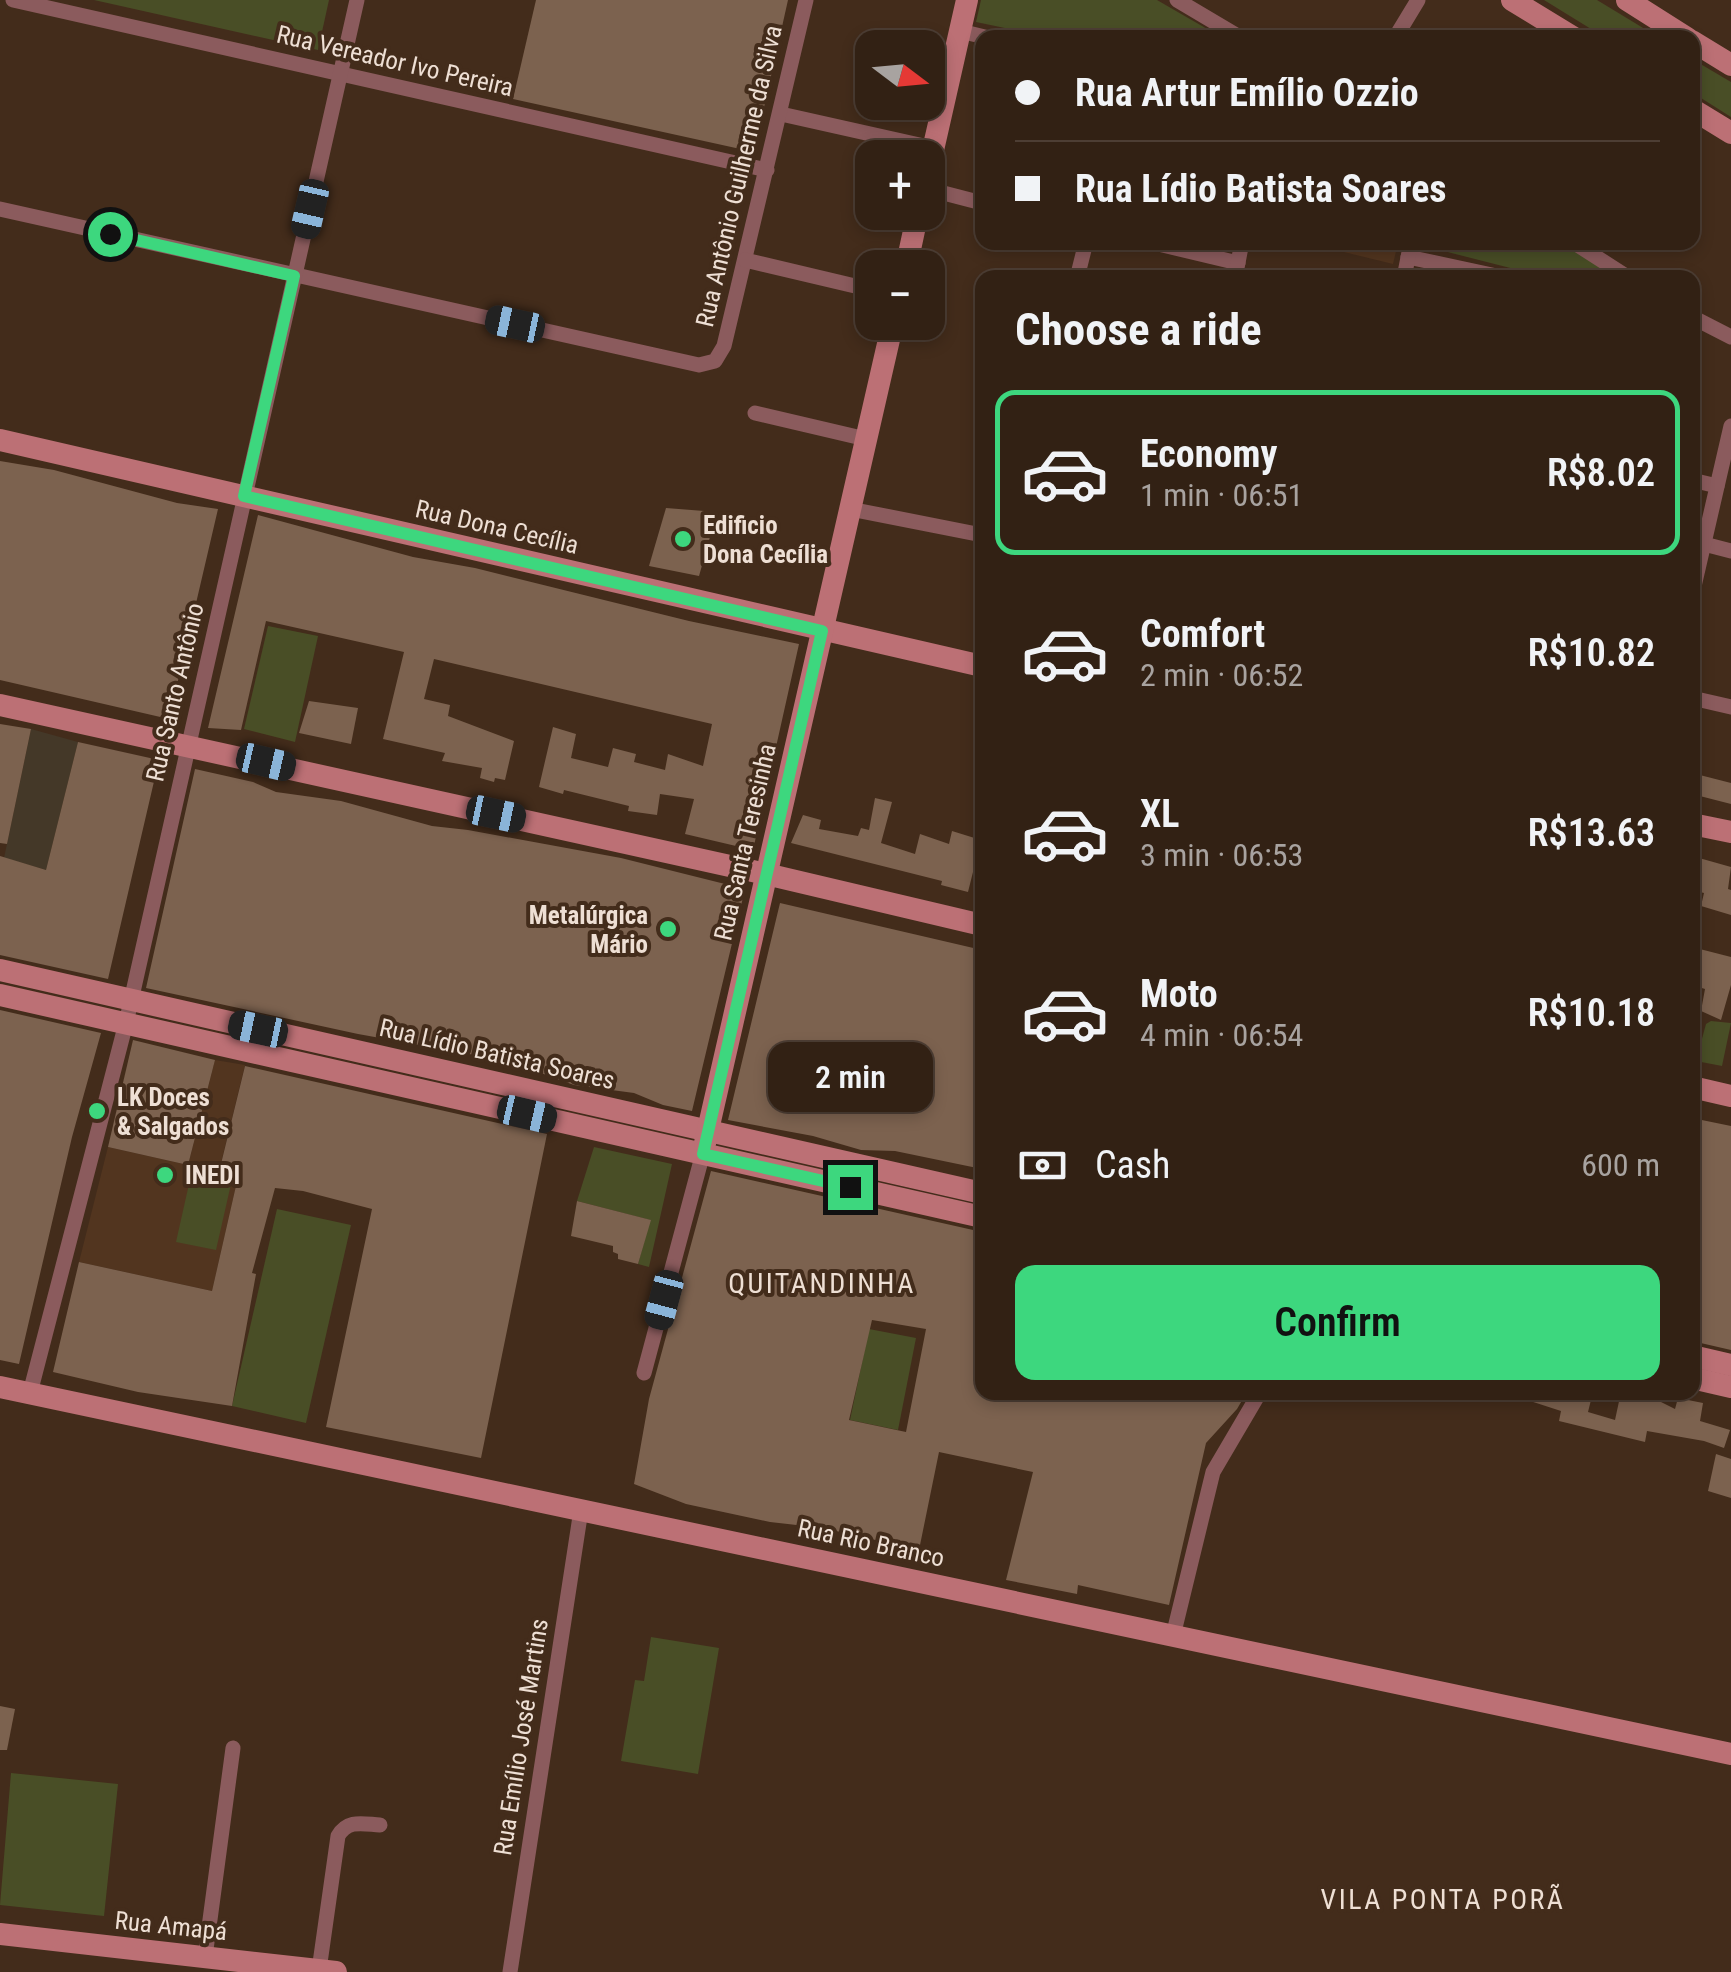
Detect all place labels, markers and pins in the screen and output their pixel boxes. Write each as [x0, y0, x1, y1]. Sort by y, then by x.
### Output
place label: Edificio Dona Cecília [703, 511, 828, 569]
marker: Edificio Dona Cecília [672, 528, 694, 550]
place label: Metalúrgica Mário [529, 901, 648, 959]
marker: Metalúrgica Mário [657, 918, 679, 940]
place label: LK Doces & Salgados [117, 1083, 229, 1141]
marker: LK Doces & Salgados [86, 1100, 108, 1122]
place label: INEDI [185, 1161, 240, 1190]
marker: INEDI [154, 1164, 176, 1186]

